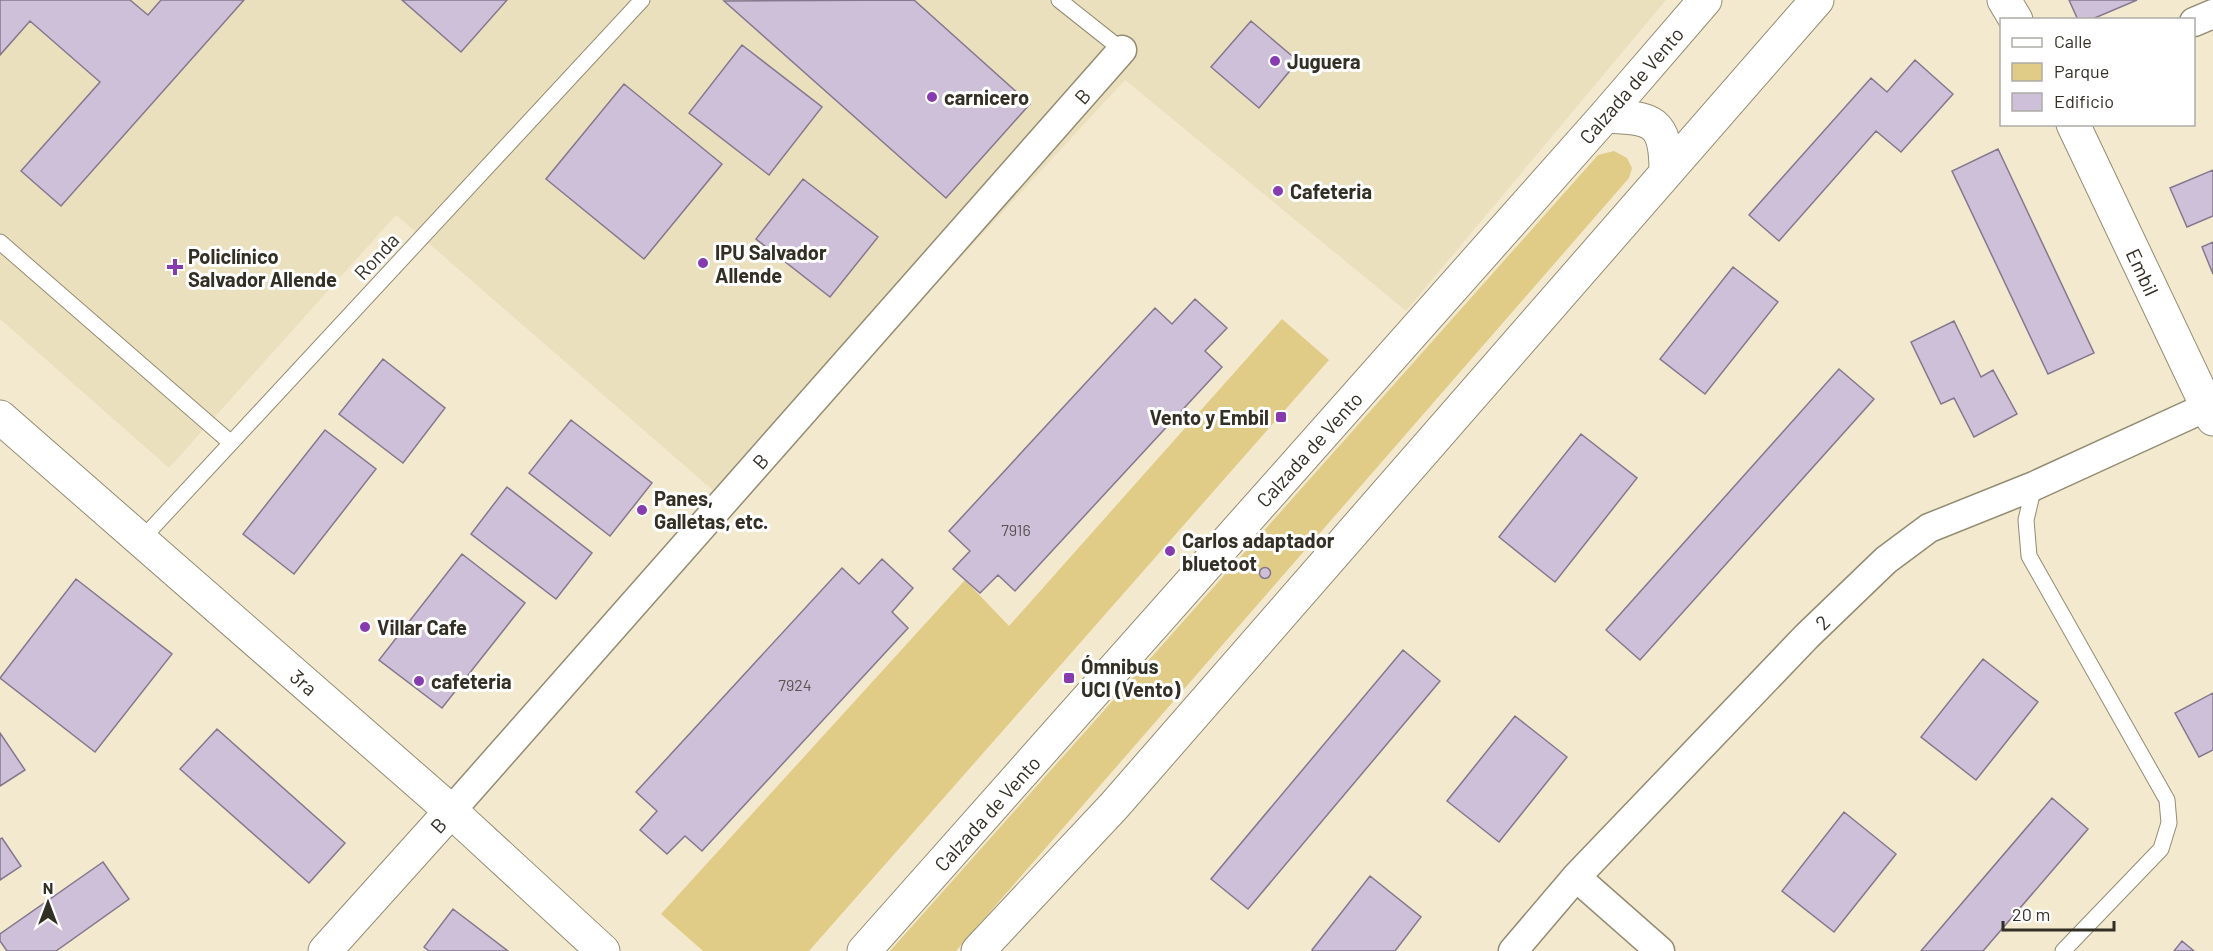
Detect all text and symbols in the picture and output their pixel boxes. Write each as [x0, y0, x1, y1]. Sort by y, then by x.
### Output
legend [2000, 18, 2195, 126]
street label: Calzada de Vento [1574, 22, 1688, 148]
text: Calle [2054, 30, 2092, 52]
place label: Juguera [1287, 49, 1361, 73]
marker: Juguera [1268, 54, 1282, 68]
text: Parque [2054, 60, 2109, 82]
street label: B [1069, 83, 1095, 109]
place label: carnicero [944, 85, 1029, 109]
marker: carnicero [925, 90, 939, 104]
text: Edificio [2054, 90, 2114, 112]
place label: Cafeteria [1290, 179, 1372, 203]
marker: Cafeteria [1271, 184, 1285, 198]
street label: Ronda [349, 228, 403, 284]
place label: IPU Salvador Allende [715, 240, 827, 287]
place label: Policlínico Salvador Allende [188, 244, 337, 291]
street label: Embil [2122, 245, 2164, 299]
marker: IPU Salvador Allende [696, 256, 710, 270]
marker: Policlínico Salvador Allende [166, 258, 184, 276]
street label: Calzada de Vento [1251, 386, 1367, 512]
place label: Vento y Embil [1150, 405, 1269, 429]
marker: Vento y Embil [1274, 410, 1288, 424]
street label: B [747, 448, 773, 474]
place label: Panes, Galletas, etc. [654, 486, 769, 533]
marker: Panes, Galletas, etc. [635, 503, 649, 517]
house number: 7916 [1001, 520, 1031, 539]
place label: Carlos adaptador bluetoot [1182, 528, 1335, 575]
marker: Carlos adaptador bluetoot [1163, 544, 1177, 558]
street label: 2 [1810, 610, 1834, 634]
place label: Villar Cafe [377, 615, 467, 639]
marker: Villar Cafe [358, 620, 372, 634]
place label: Ómnibus UCI (Vento) [1081, 654, 1180, 701]
street label: 3ra [286, 664, 322, 700]
place label: cafeteria [431, 669, 512, 693]
marker: Ómnibus UCI (Vento) [1062, 671, 1076, 685]
marker: cafeteria [412, 674, 426, 688]
house number: 7924 [778, 675, 812, 694]
street label: Calzada de Vento [929, 750, 1045, 876]
street label: B [425, 812, 451, 838]
north arrow [18, 873, 78, 933]
text: N [43, 878, 53, 897]
scale bar [2003, 894, 2114, 932]
text: 20 m [2012, 903, 2050, 925]

